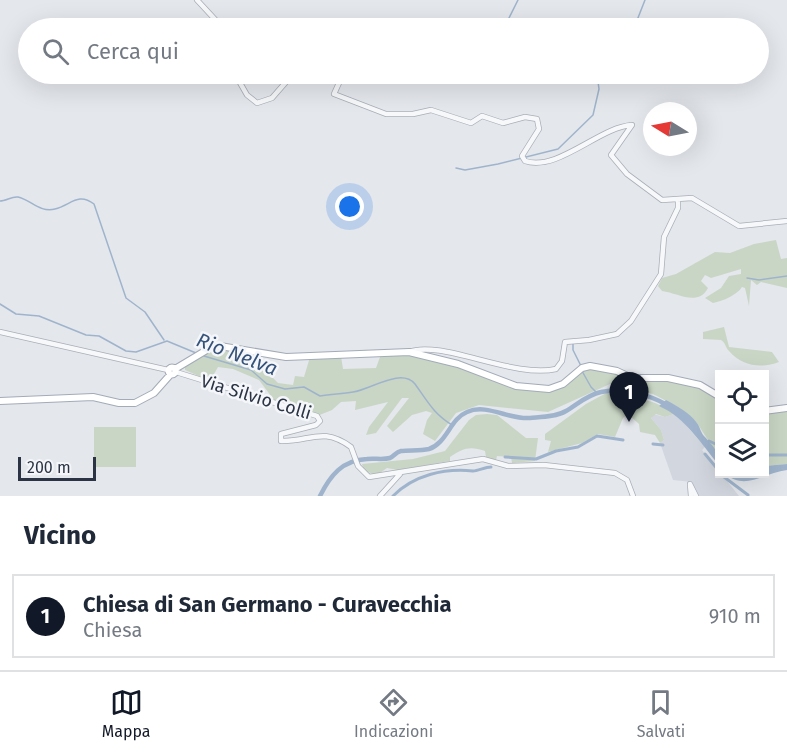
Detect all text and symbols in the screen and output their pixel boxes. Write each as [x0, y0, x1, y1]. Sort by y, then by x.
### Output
search box [18, 18, 769, 84]
icon: search [39, 35, 72, 68]
text: Cerca qui [87, 38, 179, 65]
north arrow [643, 102, 697, 156]
your location [335, 192, 364, 221]
water label: Rio Nelva [193, 328, 281, 380]
street label: Via Silvio Colli [198, 370, 314, 424]
map controls [715, 370, 769, 478]
button: locate [715, 370, 769, 424]
pin: 1 [610, 372, 648, 422]
button: layers [715, 424, 769, 478]
scale bar [18, 454, 96, 482]
text: 200 m [27, 458, 71, 477]
text: Vicino [24, 520, 96, 551]
text: Chiesa di San Germano - Curavecchia [83, 591, 452, 618]
text: 1 [41, 604, 50, 628]
text: 910 m [709, 604, 761, 628]
text: Chiesa [83, 618, 142, 642]
tab: Mappa [102, 686, 151, 741]
tab: Indicazioni [354, 686, 433, 741]
tab: Salvati [637, 686, 685, 741]

